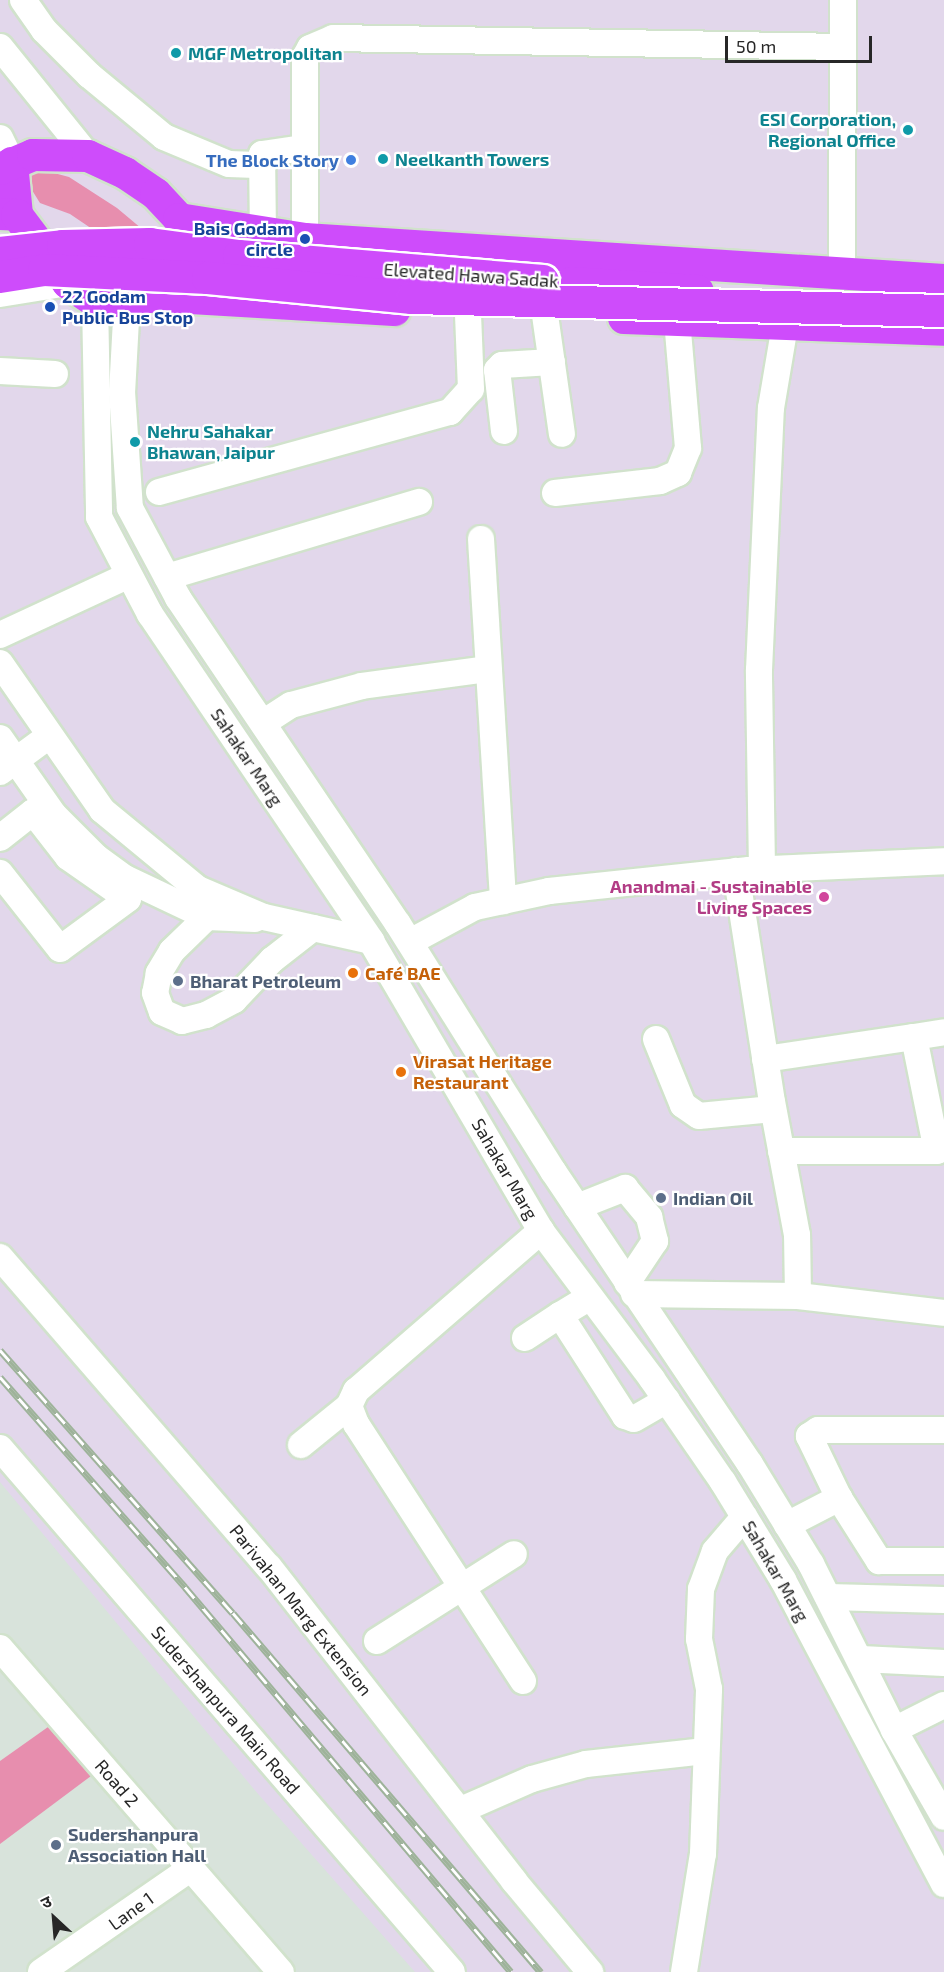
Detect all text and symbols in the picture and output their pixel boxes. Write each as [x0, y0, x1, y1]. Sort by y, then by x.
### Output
scale bar [728, 24, 875, 62]
text: 50 m [736, 35, 776, 57]
place label: MGF Metropolitan [188, 42, 343, 64]
marker: MGF Metropolitan [169, 46, 183, 60]
place label: ESI Corporation, Regional Office [760, 109, 896, 152]
marker: ESI Corporation, Regional Office [901, 123, 915, 137]
place label: Neelkanth Towers [395, 148, 550, 170]
place label: The Block Story [206, 149, 339, 171]
marker: Neelkanth Towers [376, 152, 390, 166]
marker: The Block Story [344, 153, 358, 167]
place label: Bais Godam circle [194, 218, 293, 260]
marker: Bais Godam circle [298, 232, 312, 246]
street label: Elevated Hawa Sadak [383, 258, 559, 292]
place label: 22 Godam Public Bus Stop [62, 286, 193, 328]
marker: 22 Godam Public Bus Stop [43, 300, 57, 314]
place label: Nehru Sahakar Bhawan, Jaipur [147, 421, 275, 464]
marker: Nehru Sahakar Bhawan, Jaipur [128, 435, 142, 449]
street label: Sahakar Marg [206, 704, 288, 810]
place label: Anandmai - Sustainable Living Spaces [610, 876, 812, 918]
marker: Anandmai - Sustainable Living Spaces [817, 890, 831, 904]
place label: Café BAE [365, 962, 441, 984]
marker: Café BAE [346, 966, 360, 980]
place label: Bharat Petroleum [190, 970, 341, 992]
marker: Bharat Petroleum [171, 974, 185, 988]
place label: Virasat Heritage Restaurant [413, 1051, 552, 1094]
marker: Virasat Heritage Restaurant [394, 1065, 408, 1079]
street label: Sahakar Marg [467, 1114, 543, 1224]
place label: Indian Oil [673, 1187, 753, 1209]
marker: Indian Oil [654, 1191, 668, 1205]
street label: Sahakar Marg [738, 1516, 814, 1626]
street label: Parivahan Marg Extension [225, 1520, 377, 1700]
street label: Sudershanpura Main Road [147, 1622, 305, 1798]
street label: Road 2 [91, 1755, 143, 1811]
place label: Sudershanpura Association Hall [68, 1824, 206, 1866]
marker: Sudershanpura Association Hall [49, 1838, 63, 1852]
street label: Lane 1 [104, 1887, 158, 1935]
north arrow [24, 1888, 84, 1948]
text: उ [38, 1891, 54, 1912]

